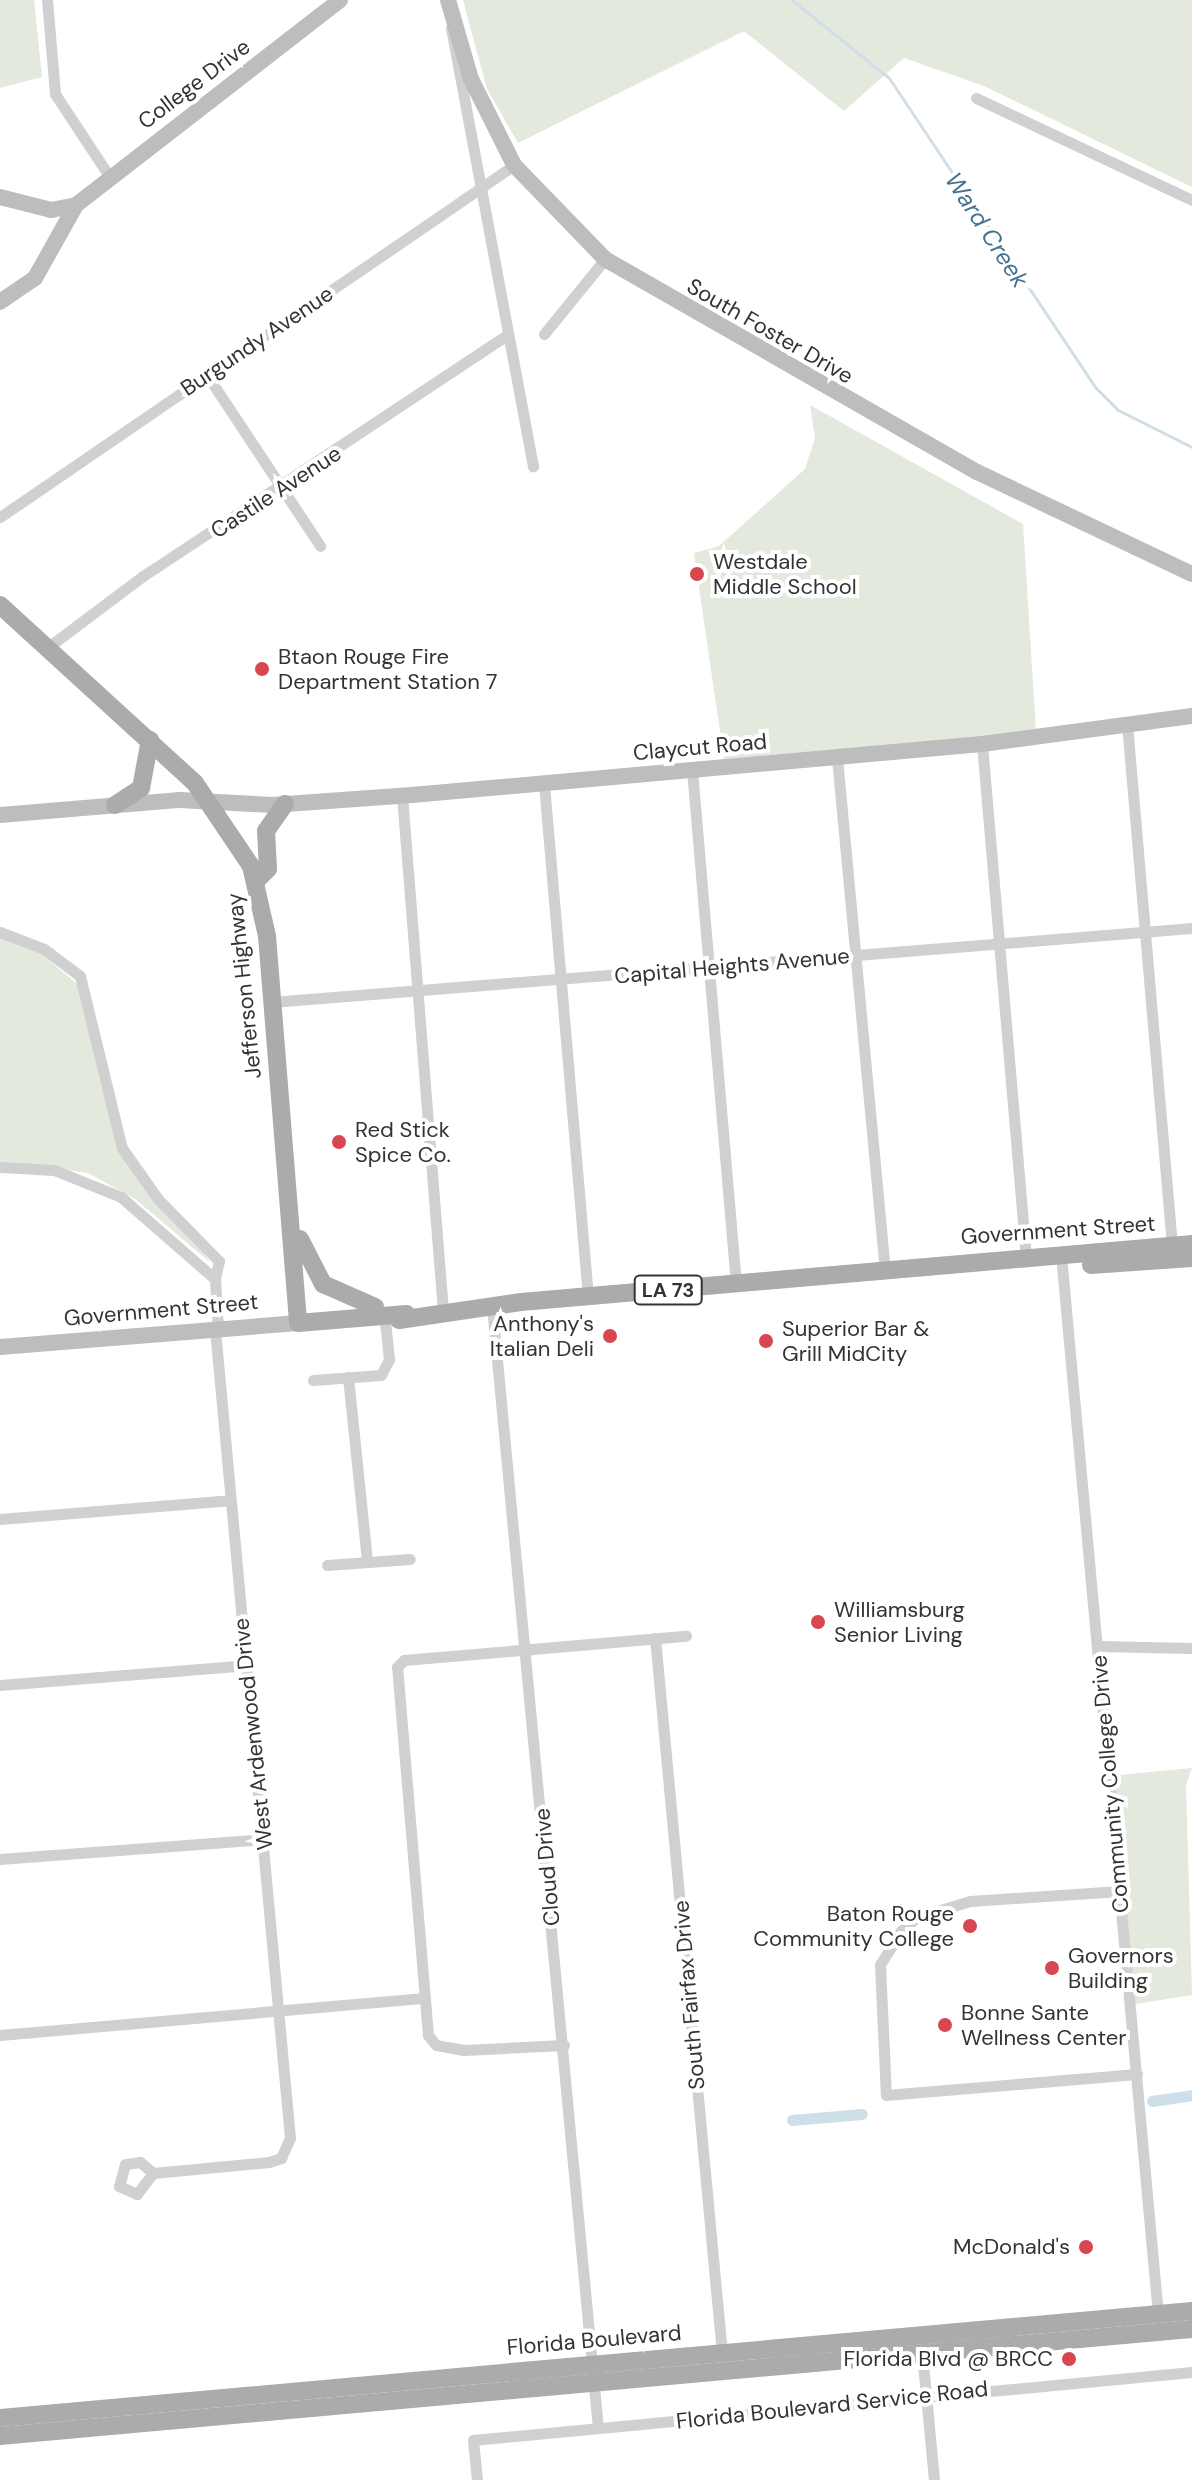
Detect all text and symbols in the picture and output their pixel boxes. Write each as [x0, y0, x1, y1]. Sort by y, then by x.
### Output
street label: College Drive [133, 33, 255, 135]
water label: Ward Creek [939, 167, 1035, 293]
street label: South Foster Drive [682, 273, 858, 389]
street label: Burgundy Avenue [176, 280, 338, 402]
street label: Castile Avenue [206, 440, 346, 544]
place label: Westdale Middle School [713, 548, 857, 600]
marker: Westdale Middle School [688, 565, 706, 583]
place label: Btaon Rouge Fire Department Station 7 [278, 643, 498, 694]
marker: Btaon Rouge Fire Department Station 7 [253, 660, 271, 678]
street label: Claycut Road [632, 728, 768, 766]
street label: Jefferson Highway [221, 892, 267, 1080]
street label: Capital Heights Avenue [613, 943, 851, 989]
place label: Red Stick Spice Co. [355, 1116, 451, 1168]
marker: Red Stick Spice Co. [330, 1133, 348, 1151]
street label: Government Street [960, 1210, 1156, 1250]
road number: LA 73 [632, 1274, 704, 1306]
street label: Government Street [63, 1288, 259, 1332]
place label: Anthony's Italian Deli [490, 1310, 594, 1362]
place label: Superior Bar & Grill MidCity [782, 1315, 929, 1366]
marker: Anthony's Italian Deli [601, 1327, 619, 1345]
marker: Superior Bar & Grill MidCity [757, 1332, 775, 1350]
place label: Williamsburg Senior Living [834, 1596, 965, 1648]
marker: Williamsburg Senior Living [809, 1613, 827, 1631]
street label: West Ardenwood Drive [228, 1617, 278, 1851]
street label: Community College Drive [1086, 1654, 1134, 1914]
street label: Cloud Drive [529, 1807, 565, 1927]
street label: South Fairfax Drive [668, 1899, 710, 2091]
place label: Baton Rouge Community College [753, 1900, 954, 1952]
marker: Baton Rouge Community College [961, 1917, 979, 1935]
place label: Governors Building [1068, 1942, 1174, 1994]
marker: Governors Building [1043, 1959, 1061, 1977]
place label: Bonne Sante Wellness Center [961, 1999, 1126, 2050]
marker: Bonne Sante Wellness Center [936, 2016, 954, 2034]
place label: McDonald's [953, 2234, 1070, 2260]
marker: McDonald's [1077, 2238, 1095, 2256]
street label: Florida Boulevard [506, 2319, 682, 2361]
place label: Florida Blvd @ BRCC [844, 2346, 1053, 2372]
marker: Florida Blvd @ BRCC [1060, 2350, 1078, 2368]
street label: Florida Boulevard Service Road [675, 2375, 989, 2435]

